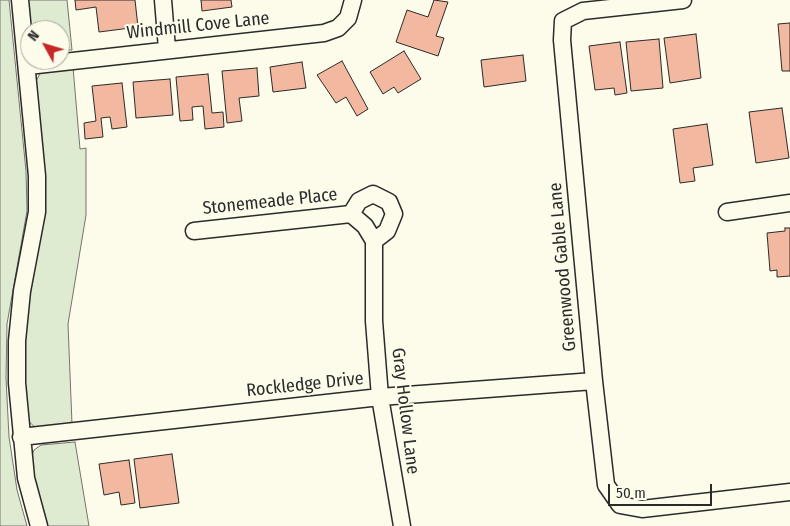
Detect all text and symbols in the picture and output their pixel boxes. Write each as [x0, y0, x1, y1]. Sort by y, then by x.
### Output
street label: Windmill Cove Lane [125, 8, 271, 44]
north arrow [20, 20, 70, 70]
text: N [24, 27, 43, 44]
street label: Greenwood Gable Lane [545, 182, 581, 352]
street label: Stonemeade Place [201, 184, 339, 220]
street label: Gray Hollow Lane [387, 347, 423, 475]
street label: Rockledge Drive [245, 368, 365, 402]
scale bar [610, 474, 714, 506]
text: 50 m [616, 484, 646, 502]

